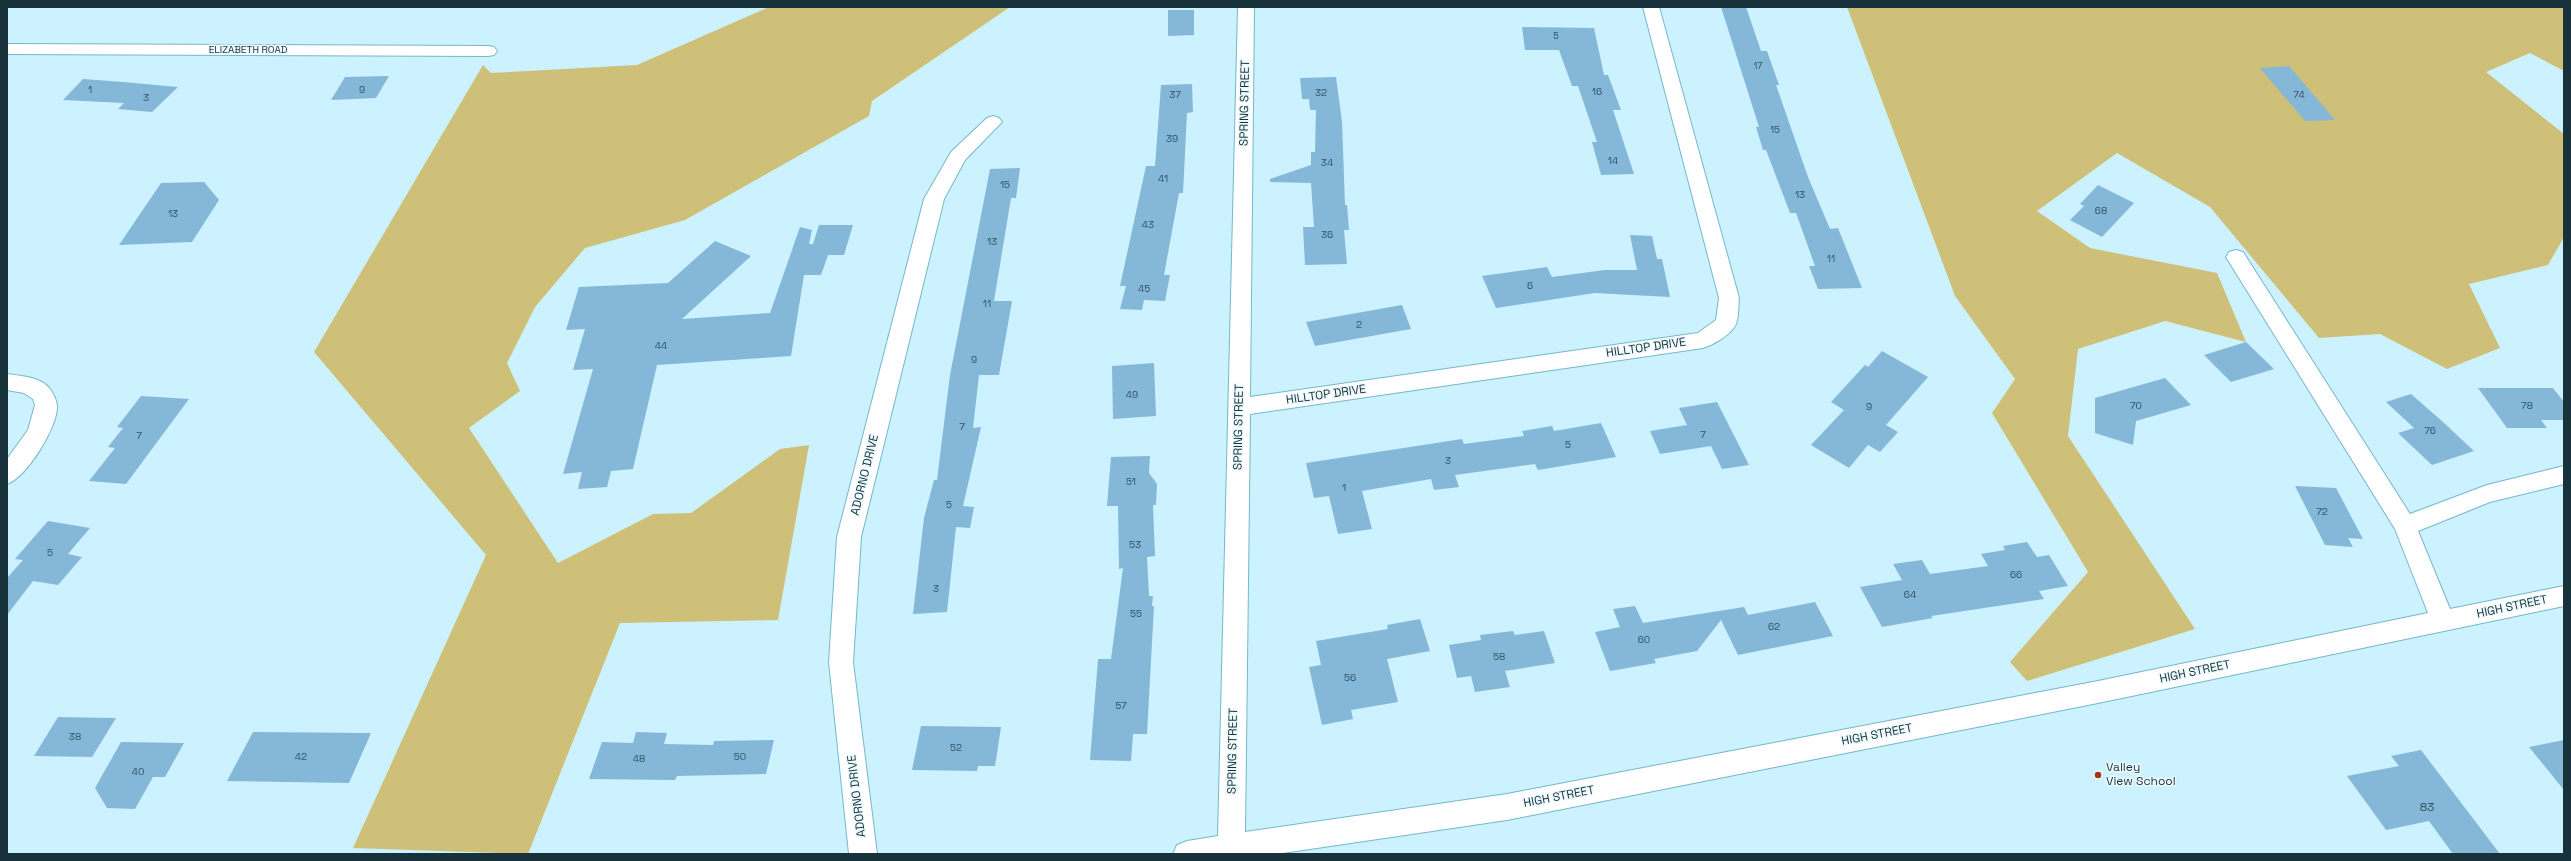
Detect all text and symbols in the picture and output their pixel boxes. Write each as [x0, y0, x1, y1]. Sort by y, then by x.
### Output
house number: 5 [1553, 32, 1559, 42]
street label: ELIZABETH ROAD [209, 44, 287, 56]
street label: SPRING STREET [1237, 60, 1253, 146]
house number: 17 [1754, 62, 1762, 72]
house number: 1 [88, 84, 92, 96]
house number: 9 [359, 84, 365, 96]
house number: 16 [1592, 86, 1602, 98]
house number: 32 [1315, 87, 1327, 99]
house number: 37 [1169, 89, 1181, 101]
house number: 74 [2293, 89, 2305, 101]
house number: 3 [143, 92, 149, 104]
house number: 15 [1770, 124, 1780, 136]
house number: 39 [1166, 133, 1178, 145]
house number: 14 [1608, 155, 1618, 167]
house number: 34 [1321, 157, 1333, 169]
house number: 41 [1158, 173, 1168, 185]
house number: 15 [1000, 179, 1010, 191]
house number: 13 [1795, 189, 1805, 201]
house number: 68 [2095, 205, 2107, 217]
house number: 13 [168, 208, 178, 220]
house number: 43 [1142, 219, 1154, 231]
house number: 36 [1321, 229, 1333, 241]
house number: 13 [987, 236, 997, 248]
house number: 11 [1827, 253, 1835, 265]
house number: 6 [1527, 280, 1533, 292]
house number: 45 [1138, 283, 1150, 295]
house number: 11 [983, 298, 991, 310]
house number: 2 [1356, 319, 1362, 331]
street label: HILLTOP DRIVE [1605, 335, 1687, 361]
house number: 44 [655, 340, 667, 352]
house number: 9 [971, 354, 977, 366]
street label: HILLTOP DRIVE [1285, 382, 1367, 408]
street label: SPRING STREET [1231, 384, 1247, 470]
house number: 49 [1126, 389, 1138, 401]
house number: 70 [2130, 400, 2142, 412]
house number: 78 [2521, 400, 2533, 412]
house number: 9 [1866, 401, 1872, 413]
house number: 7 [959, 421, 965, 433]
house number: 76 [2424, 425, 2436, 437]
house number: 7 [1700, 429, 1706, 441]
house number: 7 [136, 430, 142, 442]
street label: ADORNO DRIVE [848, 433, 882, 517]
house number: 5 [1565, 439, 1571, 451]
house number: 3 [1445, 455, 1451, 467]
house number: 51 [1126, 476, 1136, 488]
house number: 1 [1342, 482, 1346, 494]
house number: 5 [946, 499, 952, 511]
house number: 72 [2316, 506, 2328, 518]
house number: 53 [1129, 539, 1141, 551]
house number: 5 [47, 547, 53, 559]
house number: 66 [2010, 569, 2022, 581]
house number: 3 [933, 583, 939, 595]
house number: 64 [1904, 589, 1916, 601]
street label: HIGH STREET [2475, 592, 2549, 622]
house number: 55 [1130, 608, 1142, 620]
house number: 62 [1768, 621, 1780, 633]
house number: 60 [1638, 634, 1650, 646]
house number: 58 [1493, 651, 1505, 663]
street label: HIGH STREET [2158, 657, 2232, 687]
house number: 56 [1344, 672, 1356, 684]
house number: 57 [1115, 700, 1127, 712]
street label: SPRING STREET [1225, 708, 1241, 794]
street label: HIGH STREET [1840, 721, 1914, 749]
house number: 38 [69, 731, 81, 743]
house number: 52 [950, 742, 962, 754]
house number: 42 [295, 751, 307, 763]
house number: 50 [734, 751, 746, 763]
house number: 48 [633, 753, 645, 765]
street label: ADORNO DRIVE [845, 754, 869, 838]
place label: Valley View School [2106, 761, 2176, 789]
house number: 40 [132, 766, 144, 778]
marker: Valley View School [2093, 770, 2103, 780]
street label: HIGH STREET [1522, 783, 1596, 811]
house number: 83 [2420, 801, 2434, 815]

